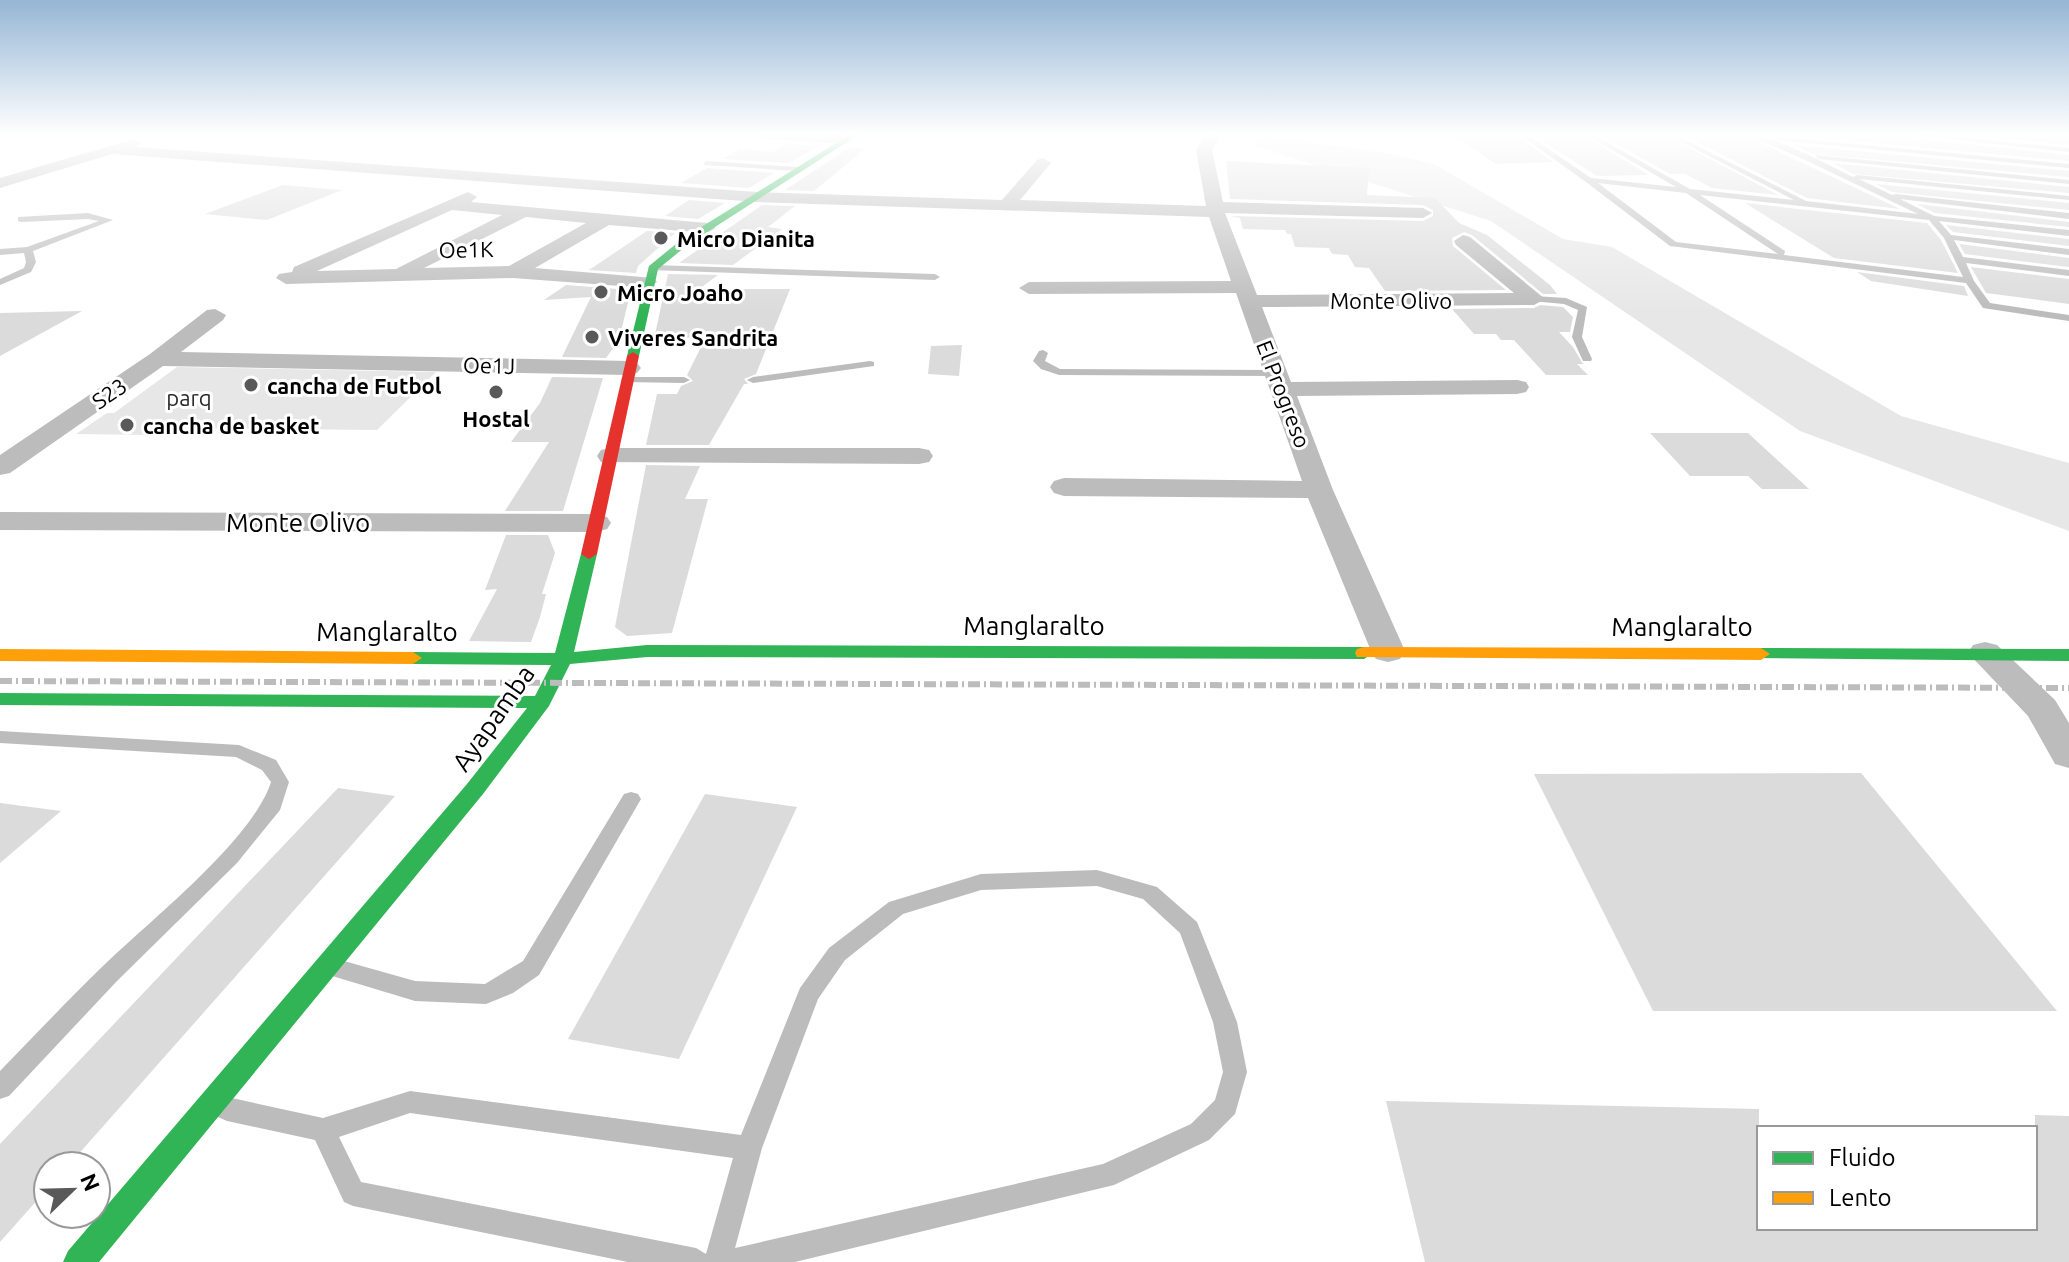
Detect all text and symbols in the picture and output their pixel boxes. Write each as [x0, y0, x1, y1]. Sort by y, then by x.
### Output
place label: Micro Dianita [677, 226, 815, 251]
marker: Micro Dianita [652, 229, 670, 247]
street label: Oe1K [438, 236, 494, 262]
place label: Micro Joaho [617, 280, 744, 305]
marker: Micro Joaho [592, 283, 610, 301]
street label: Monte Olivo [1330, 288, 1452, 313]
place label: Viveres Sandrita [608, 325, 778, 350]
marker: Viveres Sandrita [583, 328, 601, 346]
street label: El Progreso [1252, 337, 1316, 451]
street label: Oe1J [463, 352, 515, 378]
street label: S23 [87, 372, 131, 414]
place label: cancha de Futbol [267, 373, 442, 398]
marker: cancha de Futbol [242, 376, 260, 394]
marker: Hostal [487, 383, 505, 401]
park label: parq [166, 385, 212, 410]
place label: Hostal [462, 406, 530, 431]
place label: cancha de basket [143, 413, 319, 438]
marker: cancha de basket [118, 416, 136, 434]
street label: Monte Olivo [226, 508, 370, 537]
street label: Manglaralto [963, 611, 1105, 640]
street label: Manglaralto [1611, 612, 1753, 641]
street label: Manglaralto [316, 617, 458, 646]
street label: Ayapamba [446, 660, 540, 776]
legend [1757, 1126, 2037, 1230]
text: Fluido [1829, 1144, 1896, 1171]
north arrow [32, 1150, 112, 1230]
text: N [76, 1170, 106, 1194]
text: Lento [1829, 1184, 1892, 1211]

